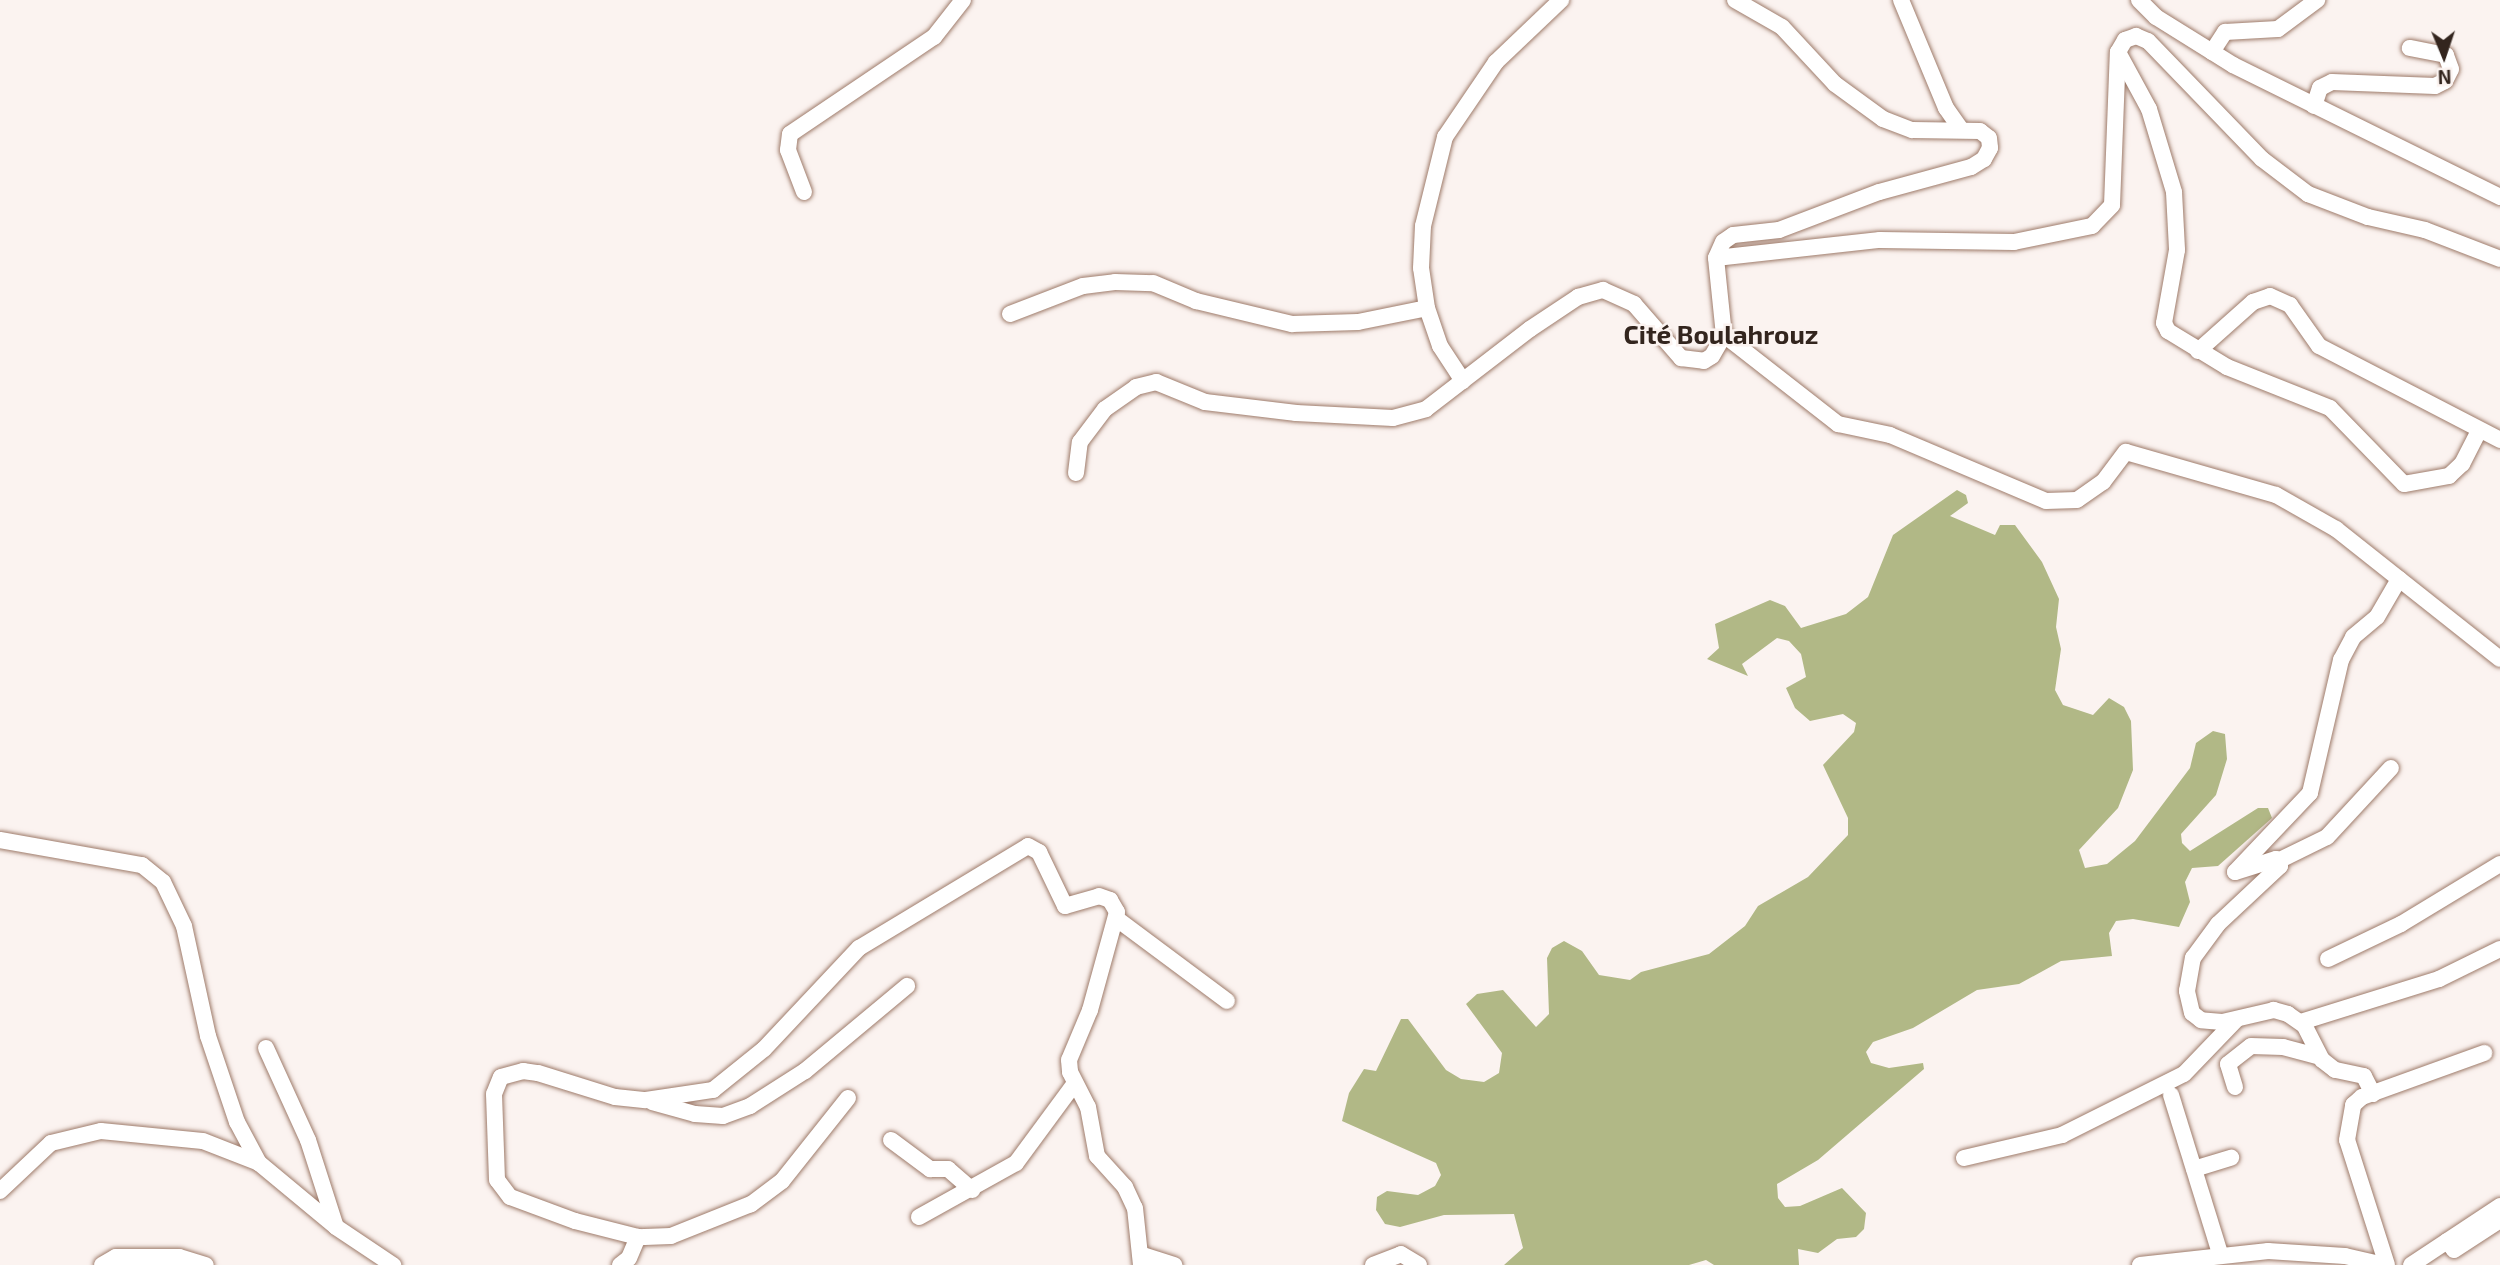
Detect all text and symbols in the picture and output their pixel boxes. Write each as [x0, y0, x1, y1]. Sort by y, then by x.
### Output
north arrow [2409, 21, 2479, 91]
text: N [2437, 66, 2452, 89]
district label: Cité Boulahrouz [1623, 318, 1819, 350]

